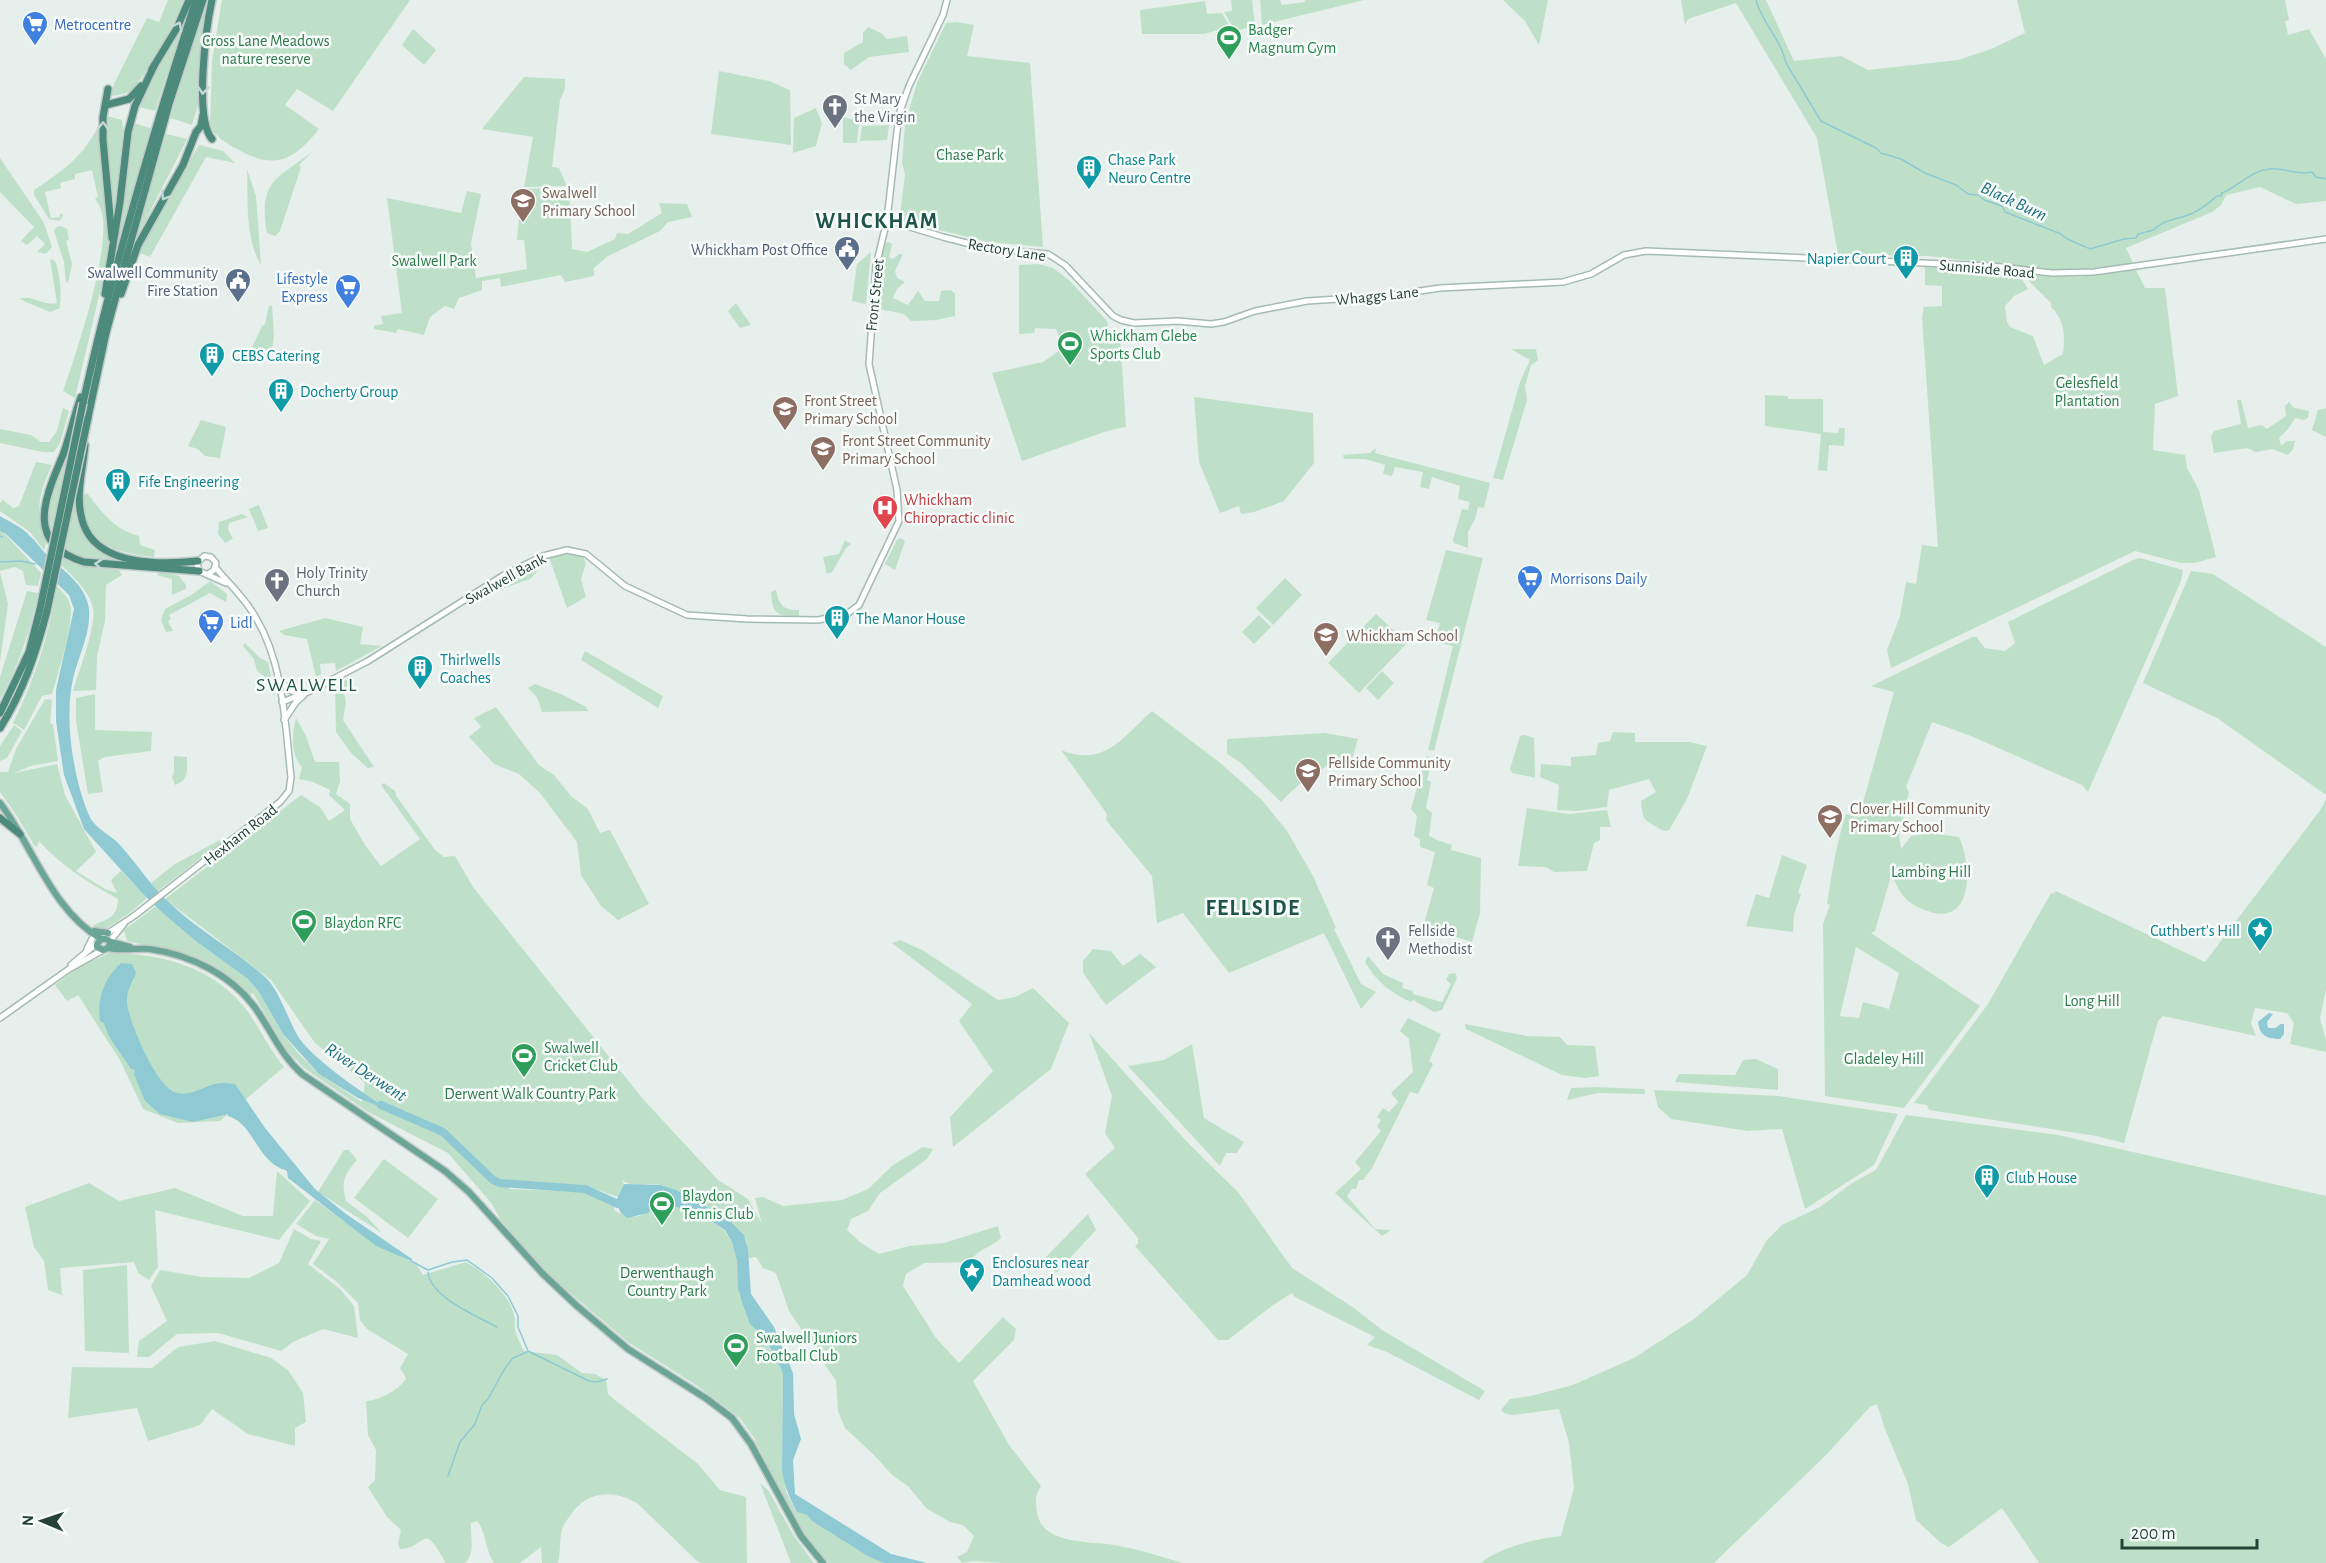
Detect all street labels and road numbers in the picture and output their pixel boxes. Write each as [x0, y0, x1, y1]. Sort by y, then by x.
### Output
street label: Rectory Lane [967, 236, 1047, 265]
street label: Sunniside Road [1939, 257, 2035, 281]
street label: Front Street [863, 258, 887, 332]
street label: Whaggs Lane [1335, 284, 1419, 308]
street label: Swalwell Bank [463, 550, 549, 607]
street label: Hexham Road [201, 801, 280, 868]

